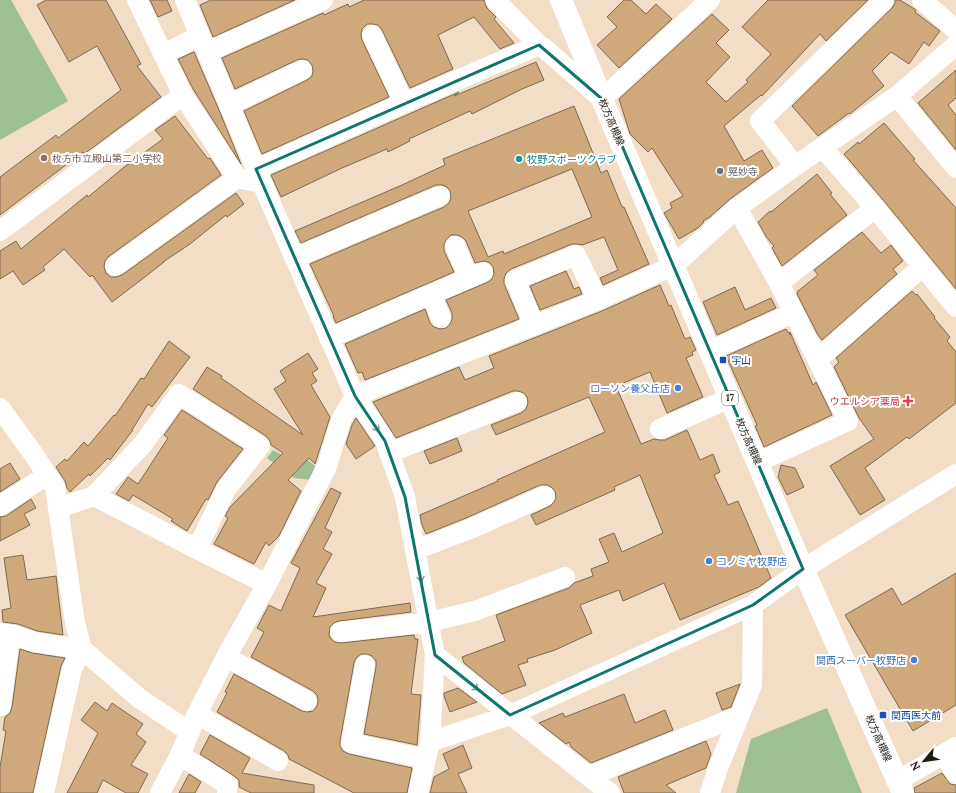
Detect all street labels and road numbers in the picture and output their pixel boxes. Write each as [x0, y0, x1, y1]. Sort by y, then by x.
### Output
street label: 枚方高槻線 [596, 97, 627, 148]
road number: 17 [722, 391, 738, 405]
street label: 枚方高槻線 [732, 416, 765, 467]
street label: 枚方高槻線 [862, 713, 895, 764]

